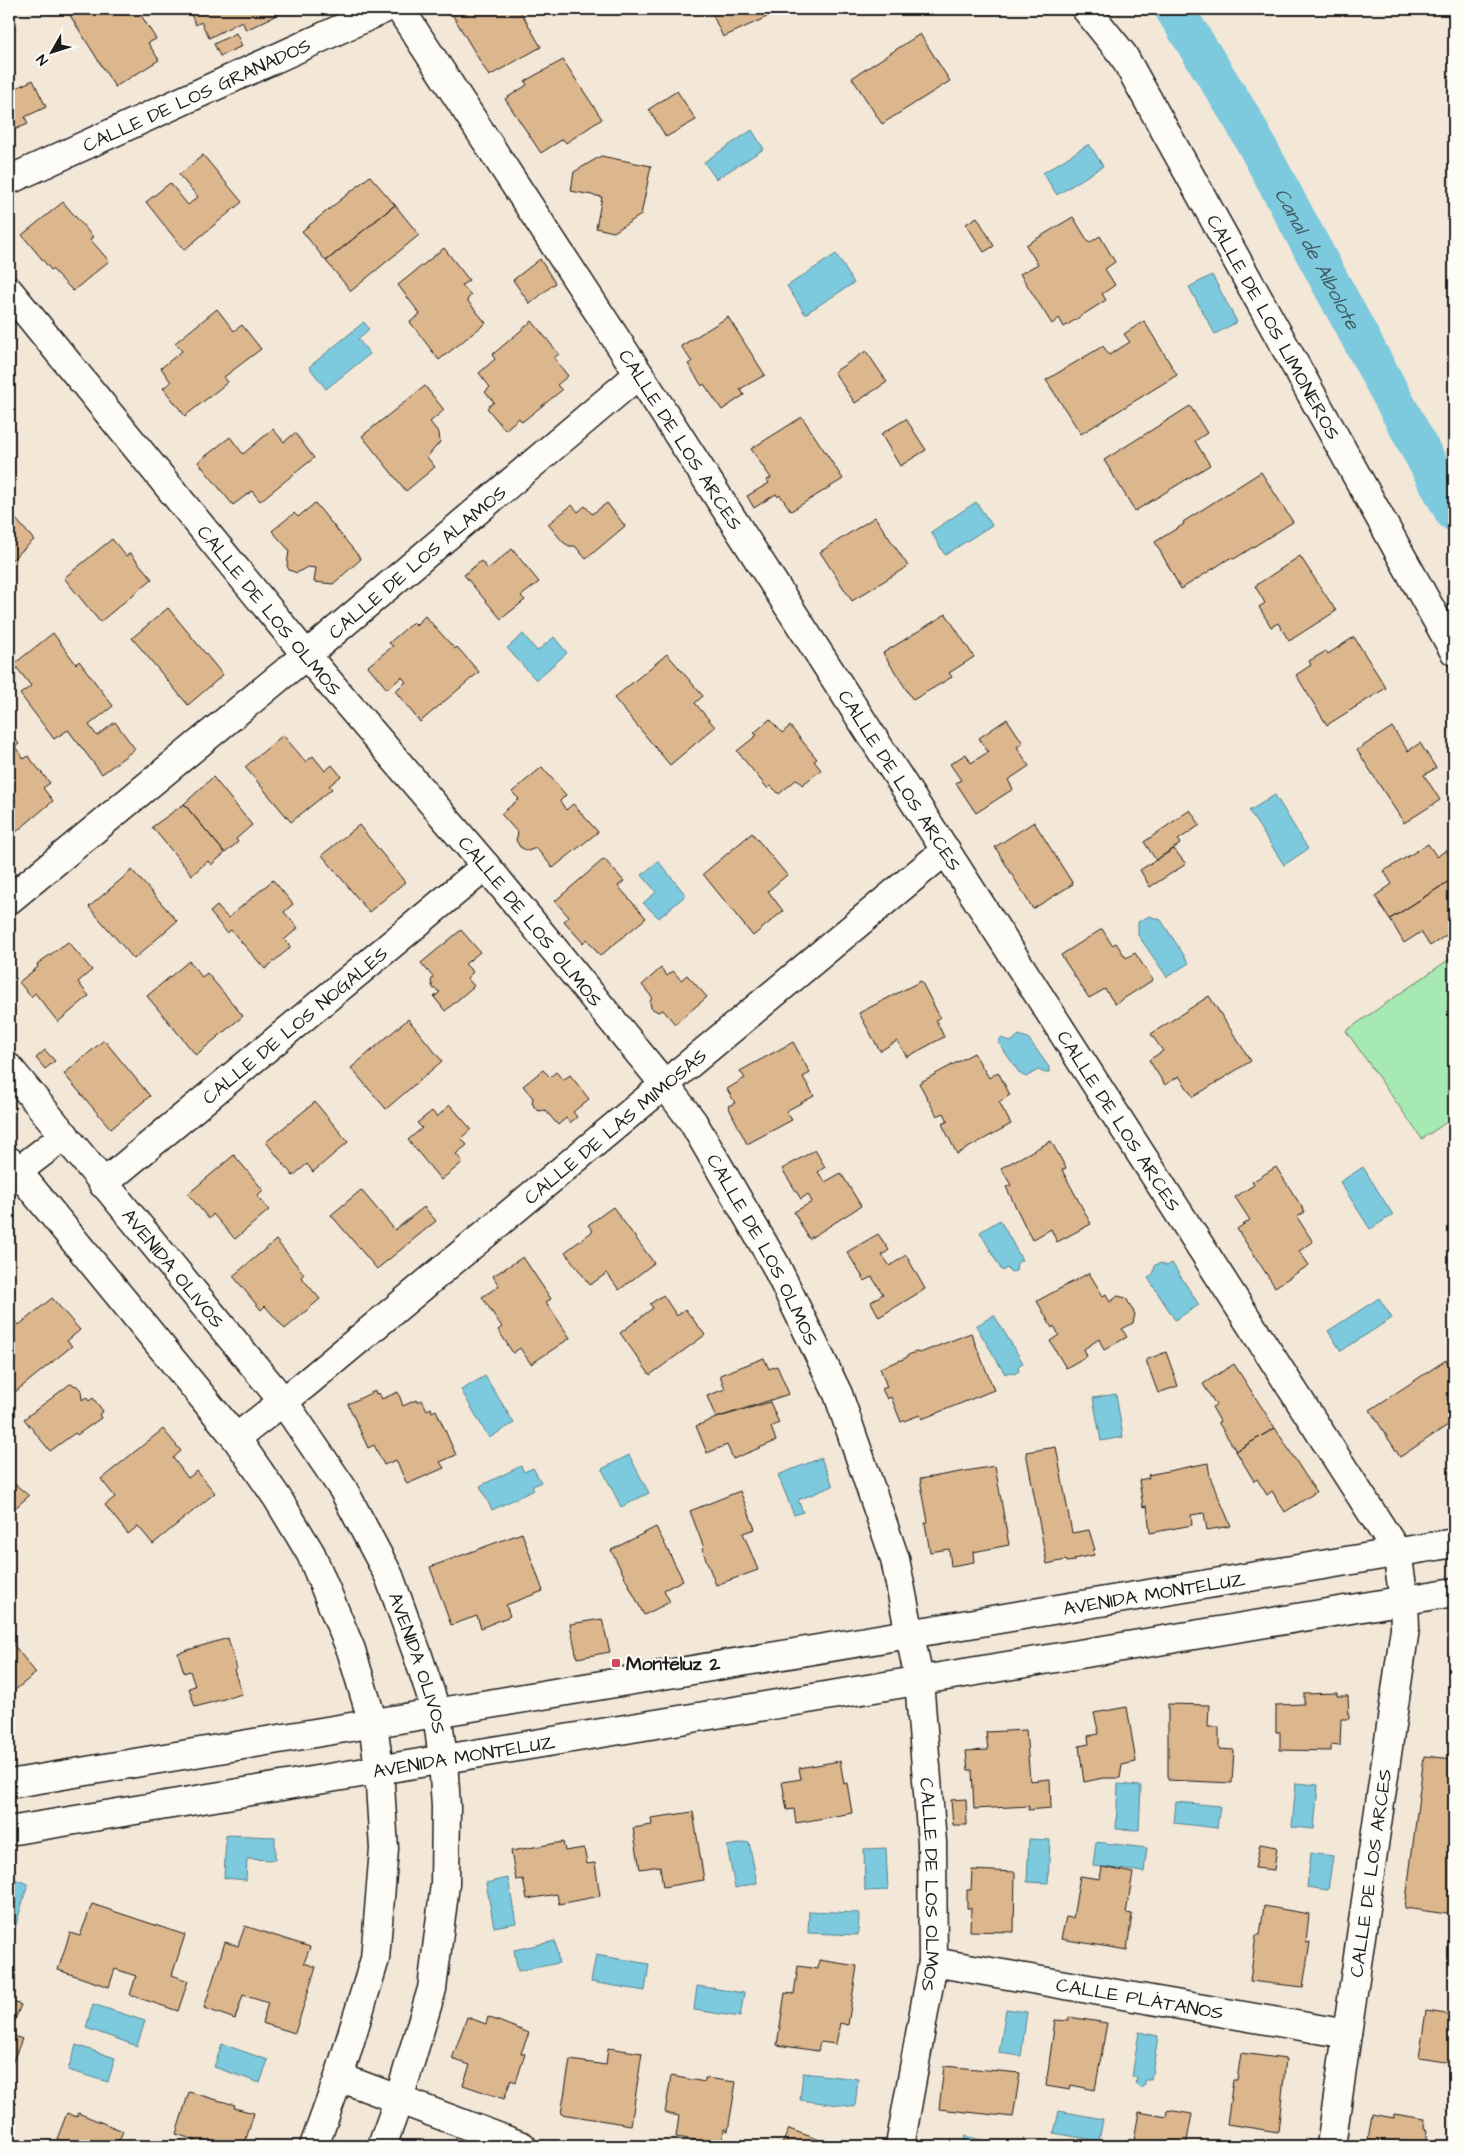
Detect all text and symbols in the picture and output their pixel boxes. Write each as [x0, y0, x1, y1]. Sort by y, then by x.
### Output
north arrow [28, 28, 78, 78]
street label: CALLE DE LOS GRANADOS [79, 32, 315, 160]
text: N [32, 50, 53, 69]
water label: Canal de Albolote [1267, 183, 1367, 336]
street label: CALLE DE LOS LIMONEROS [1199, 210, 1346, 445]
street label: CALLE DE LOS ARCES [611, 344, 748, 536]
street label: CALLE DE LOS ALAMOS [323, 480, 513, 646]
street label: CALLE DE LOS OLMOS [190, 520, 347, 702]
street label: CALLE DE LOS ARCES [831, 685, 967, 876]
street label: CALLE DE LOS OLMOS [451, 831, 608, 1013]
street label: CALLE DE LOS NOGALES [197, 941, 394, 1111]
street label: CALLE DE LOS ARCES [1050, 1026, 1186, 1217]
street label: CALLE DE LAS MIMOSAS [519, 1043, 713, 1211]
street label: CALLE DE LOS OLMOS [699, 1149, 825, 1350]
street label: AVENIDA OLIVOS [115, 1203, 230, 1335]
street label: AVENIDA MONTELUZ [1061, 1566, 1248, 1623]
street label: AVENIDA OLIVOS [381, 1589, 452, 1735]
place label: Monteluz 2 [626, 1651, 721, 1678]
marker: Monteluz 2 [610, 1657, 622, 1669]
street label: AVENIDA MONTELUZ [371, 1729, 557, 1786]
street label: CALLE DE LOS ARCES [1343, 1767, 1399, 1979]
street label: CALLE DE LOS OLMOS [912, 1777, 945, 1994]
street label: CALLE PLÁTANOS [1054, 1972, 1225, 2027]

